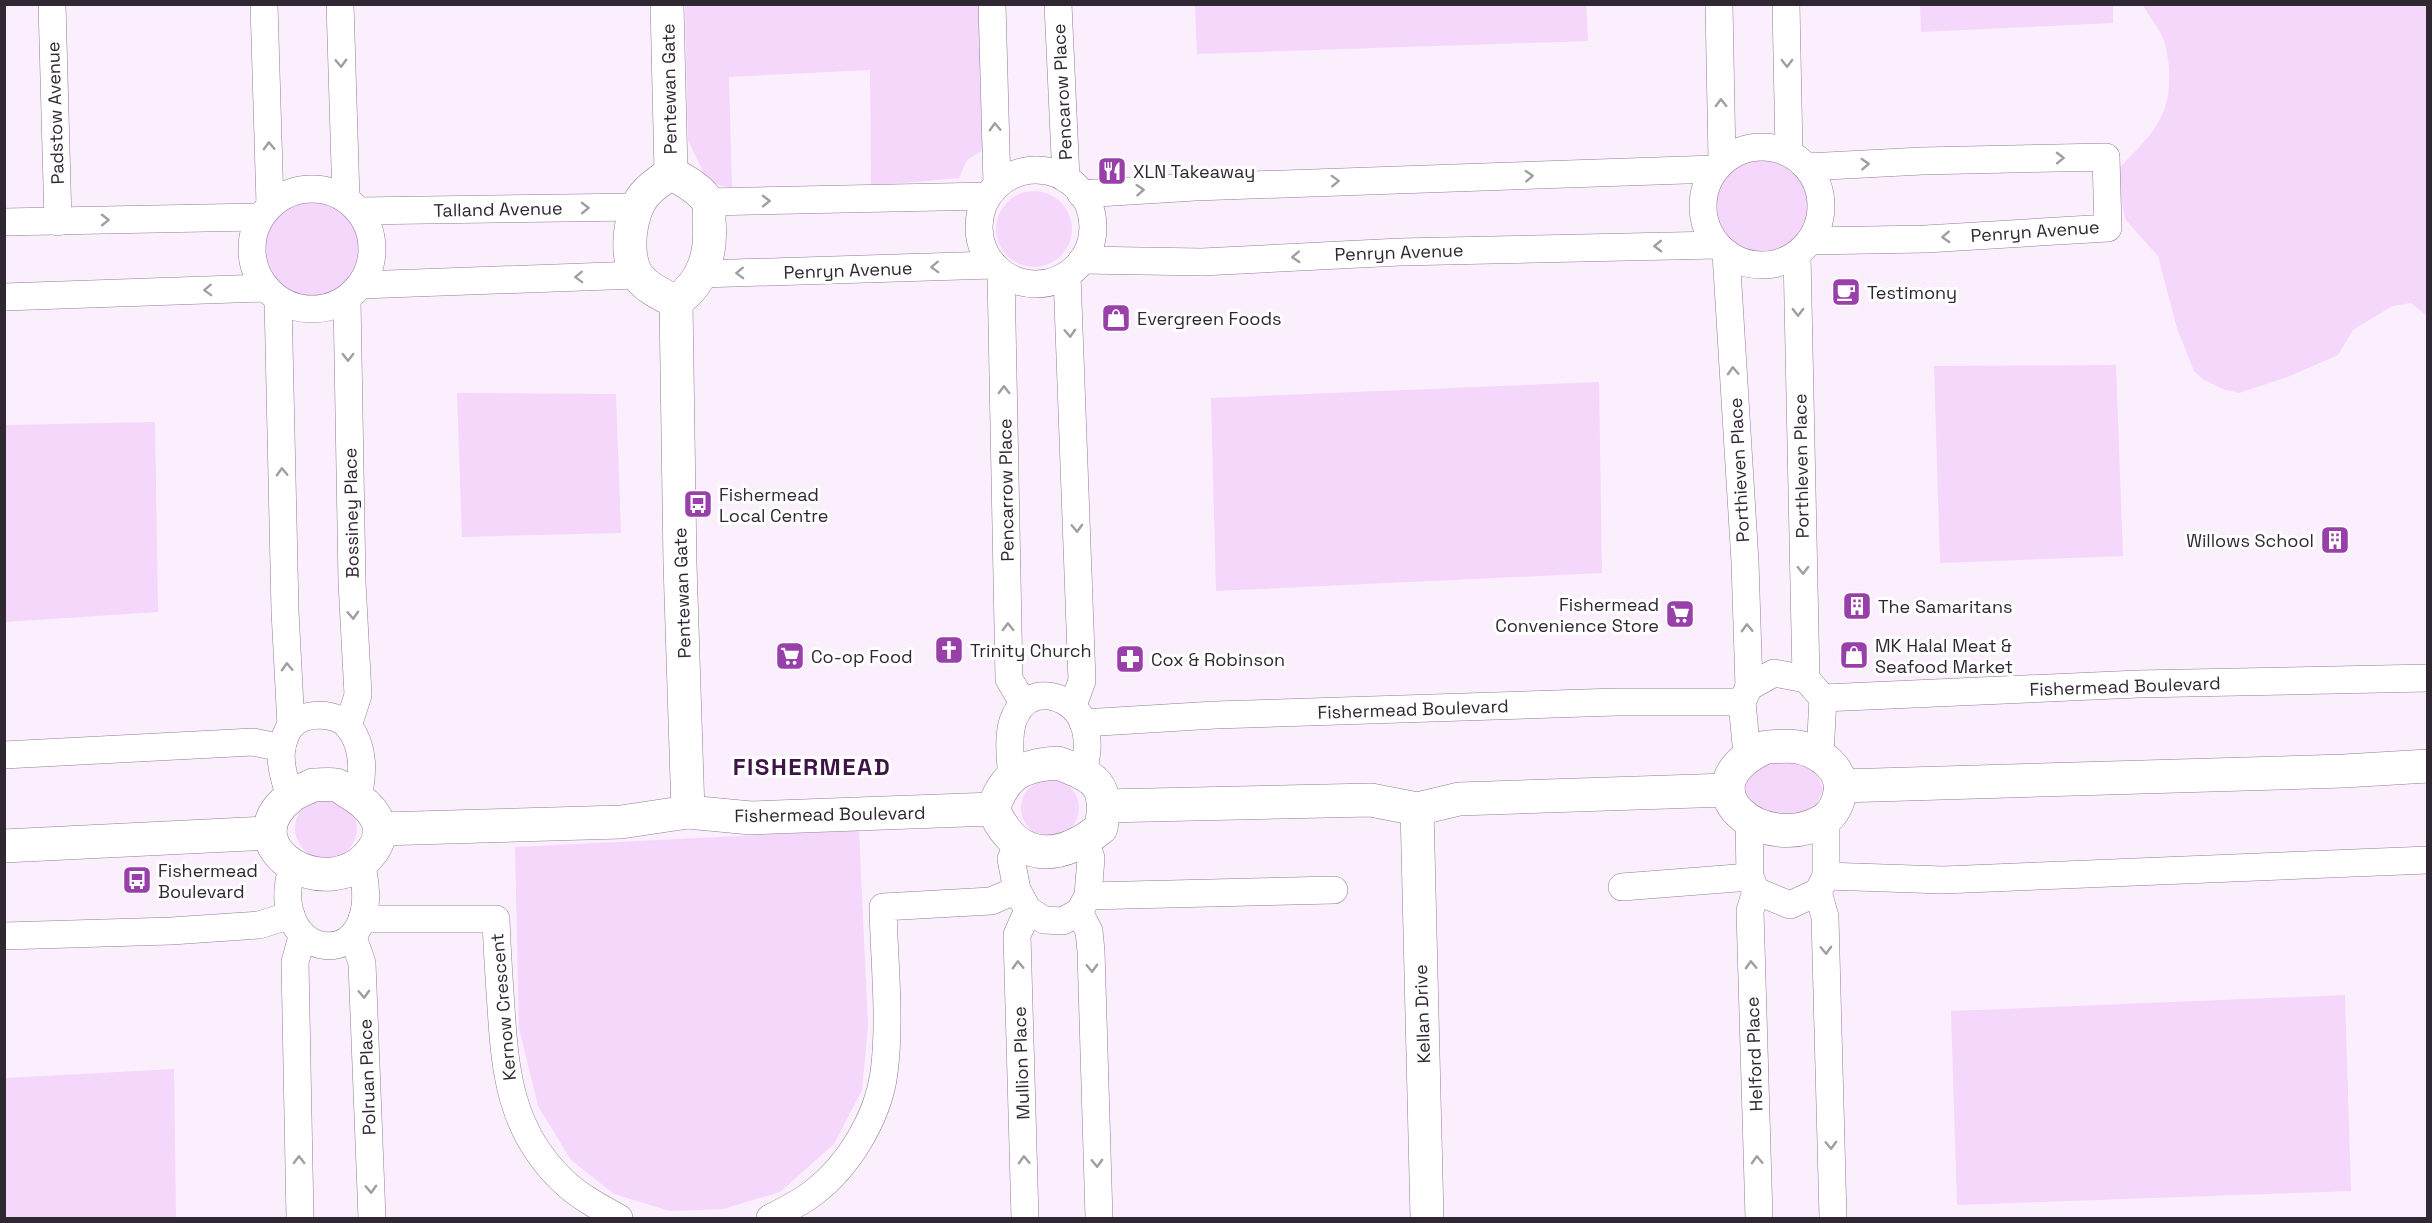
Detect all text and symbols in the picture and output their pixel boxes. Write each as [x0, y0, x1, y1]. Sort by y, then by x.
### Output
street label: Pentewan Gate [656, 23, 682, 155]
street label: Pencarow Place [1047, 23, 1077, 161]
street label: Padstow Avenue [41, 41, 69, 185]
one-way arrow [335, 58, 348, 67]
one-way arrow [1781, 58, 1794, 67]
one-way arrow [1715, 98, 1727, 107]
one-way arrow [989, 122, 1002, 131]
one-way arrow [262, 142, 275, 151]
one-way arrow [2055, 152, 2064, 164]
restaurant icon: XLN Takeaway [1096, 155, 1128, 187]
one-way arrow [1861, 157, 1870, 170]
place label: XLN Takeaway [1133, 160, 1255, 183]
one-way arrow [1525, 169, 1534, 182]
one-way arrow [1330, 175, 1339, 188]
one-way arrow [1135, 184, 1144, 197]
one-way arrow [762, 195, 771, 207]
street label: Talland Avenue [433, 196, 563, 222]
one-way arrow [581, 201, 590, 214]
one-way arrow [100, 214, 109, 227]
street label: Penryn Avenue [1970, 215, 2100, 247]
one-way arrow [1942, 231, 1951, 244]
street label: Penryn Avenue [1334, 238, 1464, 266]
one-way arrow [1654, 240, 1663, 252]
one-way arrow [1291, 251, 1300, 264]
street label: Penryn Avenue [783, 256, 913, 284]
one-way arrow [930, 261, 939, 274]
one-way arrow [735, 267, 744, 279]
one-way arrow [574, 271, 583, 284]
cafe icon: Testimony [1830, 276, 1862, 308]
place label: Testimony [1867, 281, 1957, 304]
one-way arrow [203, 284, 212, 296]
shop icon: Evergreen Foods [1100, 302, 1132, 334]
place label: Evergreen Foods [1137, 307, 1282, 330]
one-way arrow [1792, 308, 1804, 317]
one-way arrow [1063, 329, 1076, 338]
one-way arrow [342, 353, 354, 362]
one-way arrow [1727, 366, 1740, 375]
one-way arrow [998, 386, 1010, 395]
street label: Porthleven Place [1788, 393, 1814, 539]
street label: Porthieven Place [1724, 397, 1754, 543]
street label: Pencarrow Place [993, 418, 1019, 562]
street label: Bossiney Place [338, 448, 364, 578]
one-way arrow [275, 468, 288, 477]
place label: Fishermead Local Centre [719, 483, 828, 527]
bus stop icon: Fishermead Local Centre [682, 488, 714, 520]
one-way arrow [1070, 524, 1083, 533]
building icon: Willows School [2319, 524, 2351, 556]
street label: Pentewan Gate [668, 527, 696, 659]
place label: Willows School [2186, 529, 2314, 552]
one-way arrow [1797, 566, 1809, 575]
building icon: The Samaritans [1841, 590, 1873, 622]
place label: Fishermead Convenience Store [1495, 593, 1659, 637]
place label: The Samaritans [1878, 595, 2012, 618]
supermarket icon: Fishermead Convenience Store [1664, 598, 1696, 630]
one-way arrow [347, 611, 360, 620]
one-way arrow [1002, 623, 1014, 632]
one-way arrow [1741, 624, 1754, 633]
church icon: Trinity Church [933, 634, 965, 666]
place label: MK Halal Meat & Seafood Market [1875, 634, 2013, 678]
place label: Trinity Church [970, 639, 1092, 662]
shop icon: MK Halal Meat & Seafood Market [1838, 639, 1870, 671]
supermarket icon: Co-op Food [774, 640, 806, 672]
pharmacy icon: Cox & Robinson [1114, 643, 1146, 675]
place label: Co-op Food [811, 645, 913, 668]
place label: Cox & Robinson [1151, 648, 1285, 671]
one-way arrow [281, 663, 294, 672]
street label: Fishermead Boulevard [2029, 671, 2221, 701]
street label: Fishermead Boulevard [1317, 694, 1509, 724]
district label: FISHERMEAD [733, 751, 891, 782]
street label: Fishermead Boulevard [734, 801, 926, 827]
place label: Fishermead Boulevard [158, 859, 258, 903]
bus stop icon: Fishermead Boulevard [121, 864, 153, 896]
street label: Kernow Crescent [485, 932, 521, 1082]
one-way arrow [1819, 945, 1832, 954]
one-way arrow [1012, 961, 1024, 970]
one-way arrow [1745, 961, 1758, 970]
one-way arrow [1085, 964, 1098, 973]
street label: Kellan Drive [1409, 964, 1435, 1064]
one-way arrow [357, 990, 370, 999]
street label: Helford Place [1741, 996, 1767, 1112]
street label: Mullion Place [1008, 1006, 1034, 1120]
street label: Polruan Place [353, 1018, 381, 1136]
one-way arrow [1825, 1140, 1837, 1149]
one-way arrow [292, 1156, 305, 1165]
one-way arrow [1017, 1156, 1030, 1165]
one-way arrow [1751, 1156, 1763, 1165]
one-way arrow [1091, 1159, 1104, 1168]
one-way arrow [365, 1184, 378, 1193]

